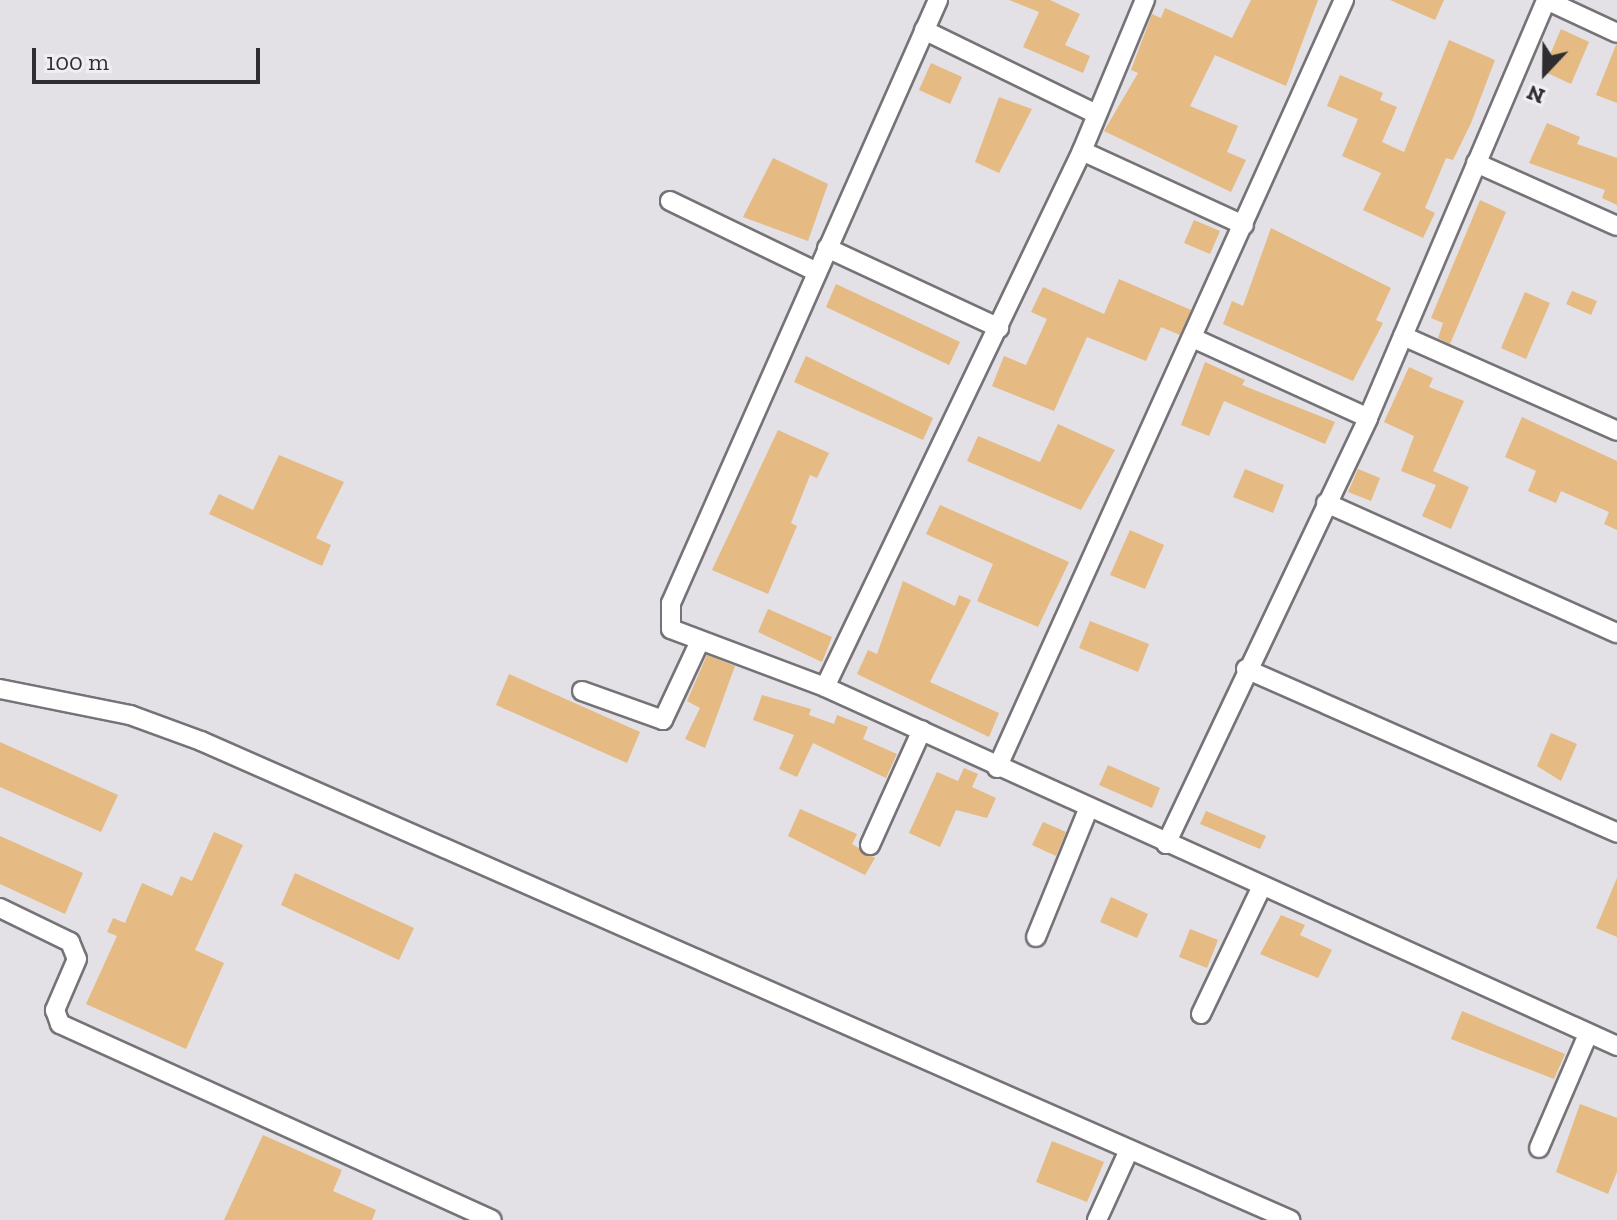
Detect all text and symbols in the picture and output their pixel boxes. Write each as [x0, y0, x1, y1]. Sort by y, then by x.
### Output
scale bar [36, 32, 264, 82]
north arrow [1505, 32, 1585, 112]
text: 100 m [46, 47, 109, 76]
text: N [1523, 79, 1549, 110]

